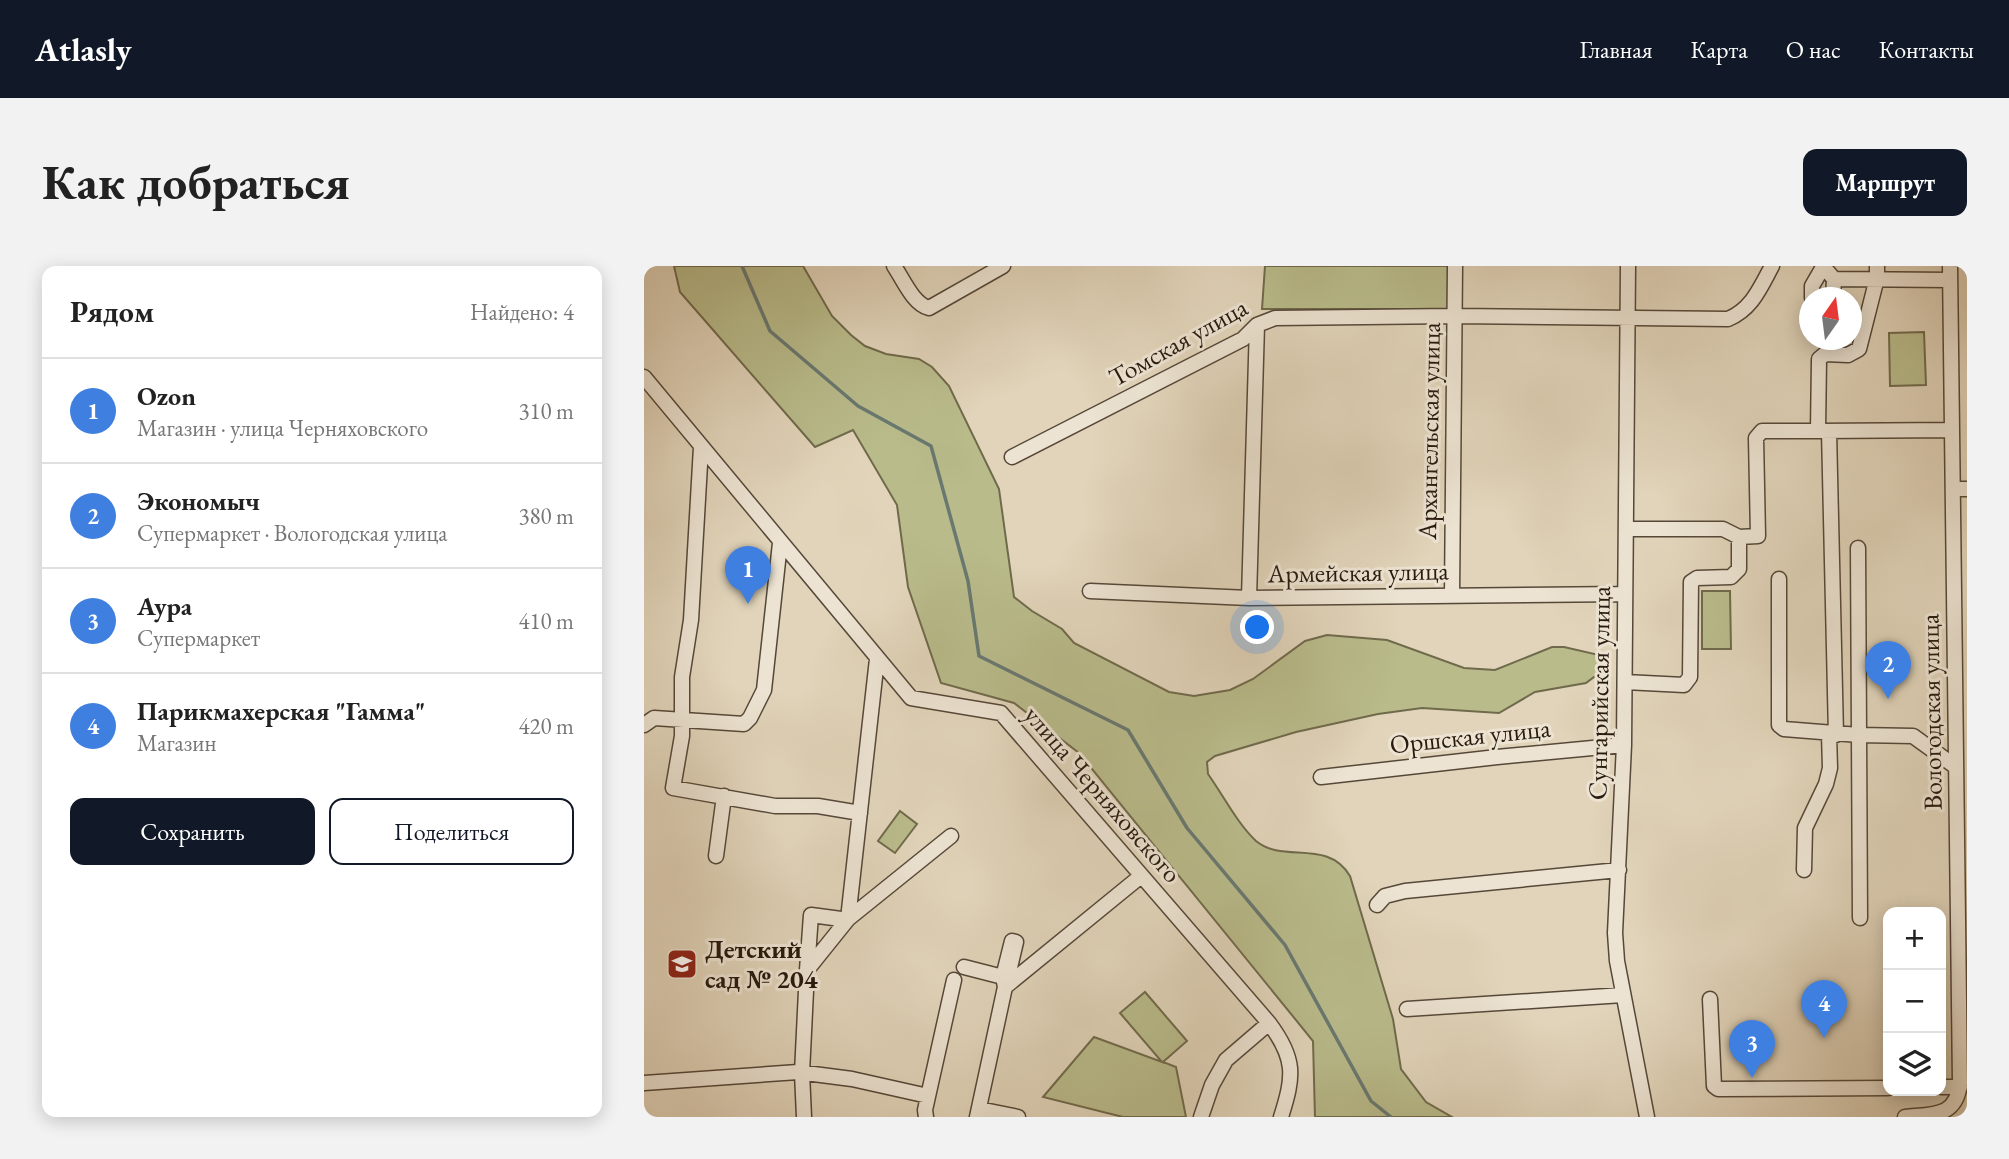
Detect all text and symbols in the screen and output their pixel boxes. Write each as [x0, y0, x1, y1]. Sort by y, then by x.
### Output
text: Atlasly [35, 28, 132, 71]
text: Главная [1579, 34, 1653, 65]
text: Карта [1691, 34, 1748, 65]
text: О нас [1786, 34, 1841, 65]
text: Контакты [1879, 34, 1974, 65]
button: Маршрут [1803, 149, 1967, 216]
text: Как добраться [42, 150, 350, 214]
north arrow [1799, 287, 1862, 350]
street label: Томская улица [1103, 290, 1254, 394]
text: Рядом [70, 292, 154, 331]
text: Найдено: 4 [470, 297, 574, 327]
street label: Архангельская улица [1410, 321, 1448, 541]
text: Ozon [137, 379, 196, 413]
text: 1 [87, 396, 99, 426]
text: 310 m [518, 396, 574, 426]
text: Магазин · улица Черняховского [137, 413, 428, 443]
text: Экономыч [137, 484, 260, 518]
text: 2 [87, 501, 99, 531]
text: 380 m [518, 501, 574, 531]
text: Супермаркет · Вологодская улица [137, 518, 447, 548]
pin: 1 [725, 546, 771, 604]
street label: Армейская улица [1266, 553, 1450, 591]
street label: Сунгарийская улица [1580, 585, 1618, 800]
text: Аура [137, 589, 192, 623]
text: 3 [87, 606, 99, 636]
text: 410 m [518, 606, 574, 636]
your location [1240, 610, 1274, 644]
street label: Вологодская улица [1912, 613, 1950, 810]
text: Супермаркет [137, 623, 260, 653]
pin: 2 [1865, 641, 1911, 699]
text: Парикмахерская "Гамма" [137, 694, 425, 728]
street label: улица Черняховского [1017, 698, 1189, 890]
text: 4 [87, 711, 99, 741]
text: 420 m [518, 711, 574, 741]
street label: Оршская улица [1388, 711, 1553, 761]
text: Магазин [137, 728, 216, 758]
button: Сохранить [70, 798, 315, 865]
button: Поделиться [329, 798, 574, 865]
map controls [1883, 907, 1946, 1096]
button: + [1883, 907, 1946, 970]
place label: Детский сад № 204 [705, 932, 818, 996]
school or university icon: Детский сад № 204 [665, 947, 699, 981]
button: − [1883, 970, 1946, 1033]
pin: 4 [1801, 980, 1847, 1038]
pin: 3 [1729, 1020, 1775, 1078]
button: layers [1883, 1033, 1946, 1096]

